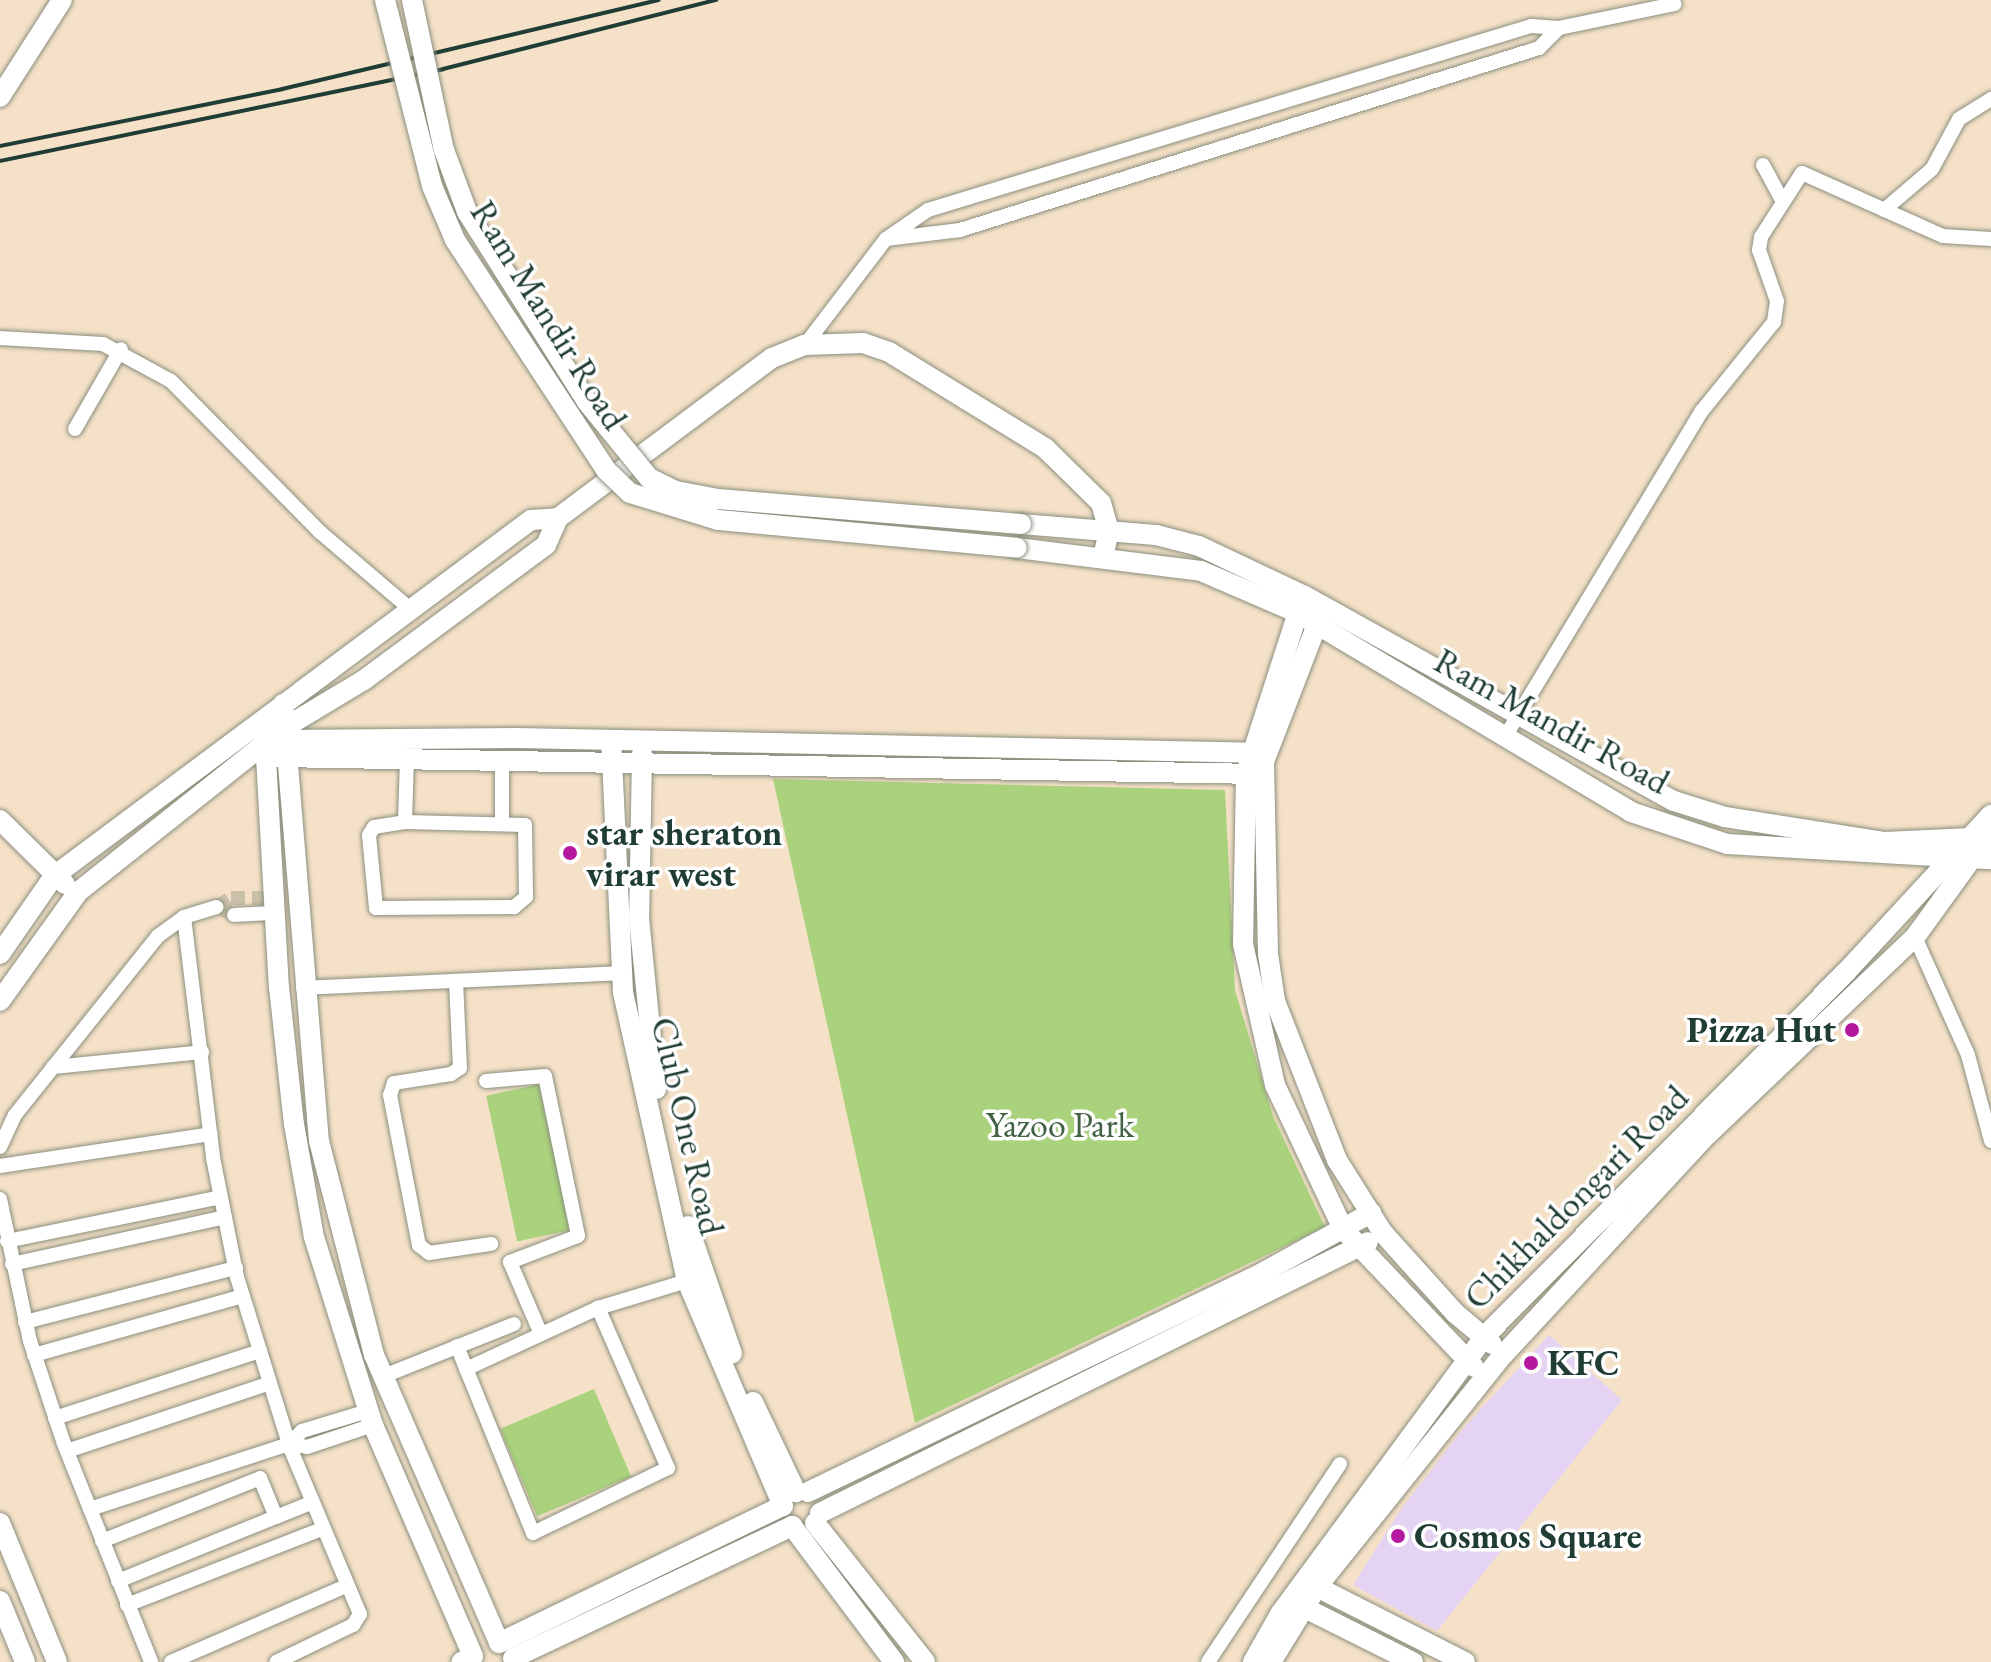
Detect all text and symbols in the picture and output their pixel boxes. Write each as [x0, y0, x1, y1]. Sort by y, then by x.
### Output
street label: Ram Mandir Road [461, 192, 637, 438]
street label: Ram Mandir Road [1427, 639, 1677, 803]
place label: star sheraton virar west [586, 810, 782, 895]
marker: star sheraton virar west [561, 844, 579, 862]
place label: Pizza Hut [1686, 1008, 1836, 1052]
street label: Club One Road [642, 1013, 734, 1239]
marker: Pizza Hut [1843, 1021, 1861, 1039]
street label: Chikhaldongari Road [1455, 1076, 1697, 1318]
park label: Yazoo Park [986, 1103, 1134, 1147]
place label: KFC [1547, 1341, 1620, 1385]
marker: KFC [1522, 1354, 1540, 1372]
place label: Cosmos Square [1414, 1514, 1642, 1558]
marker: Cosmos Square [1389, 1527, 1407, 1545]

